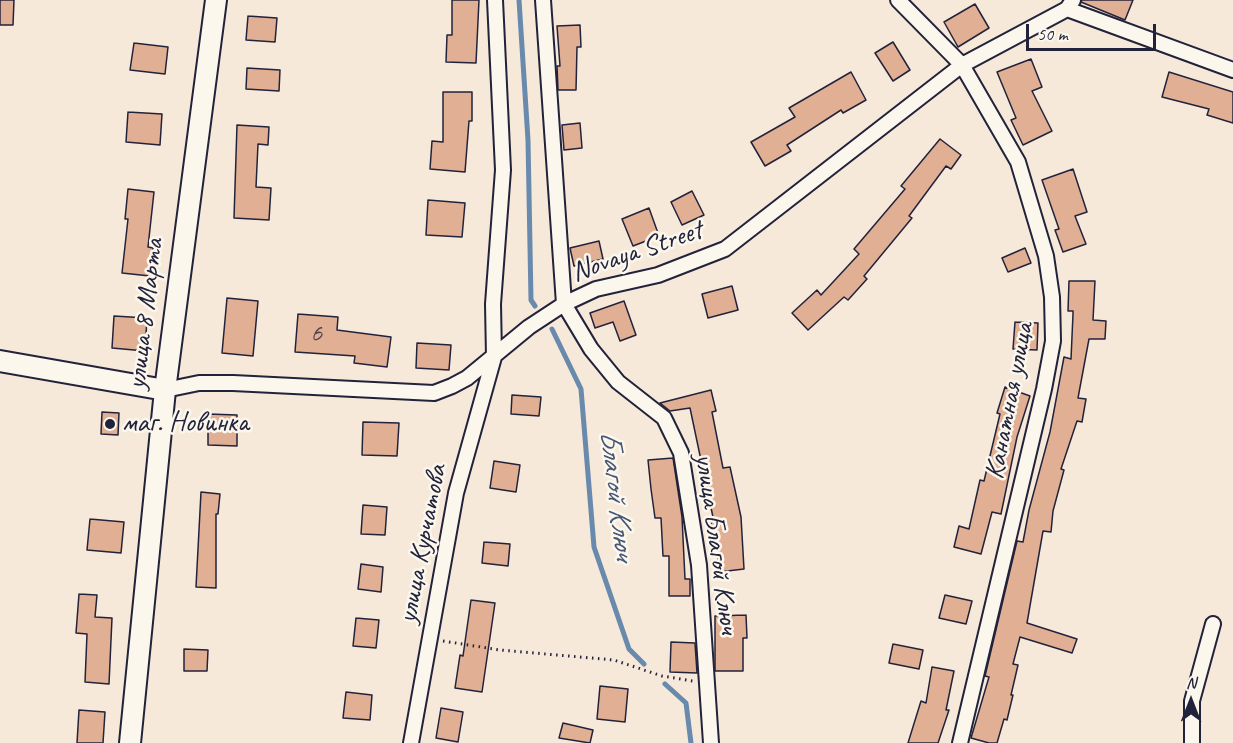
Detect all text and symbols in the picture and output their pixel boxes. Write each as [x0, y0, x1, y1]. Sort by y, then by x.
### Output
scale bar [1029, 12, 1160, 50]
text: 50 m [1037, 23, 1068, 45]
street label: Novaya Street [567, 214, 707, 290]
street label: улица 8 Марта [120, 237, 172, 391]
house number: 6 [310, 318, 322, 350]
street label: Канатная улица [978, 320, 1042, 482]
place label: маг. Новинка [122, 407, 249, 441]
marker: маг. Новинка [103, 417, 117, 431]
water label: Благой Ключ [590, 428, 642, 562]
street label: улица Благой Ключ [687, 452, 745, 636]
street label: улица Курчатова [391, 462, 455, 626]
north arrow [1161, 671, 1221, 731]
text: N [1186, 673, 1196, 693]

